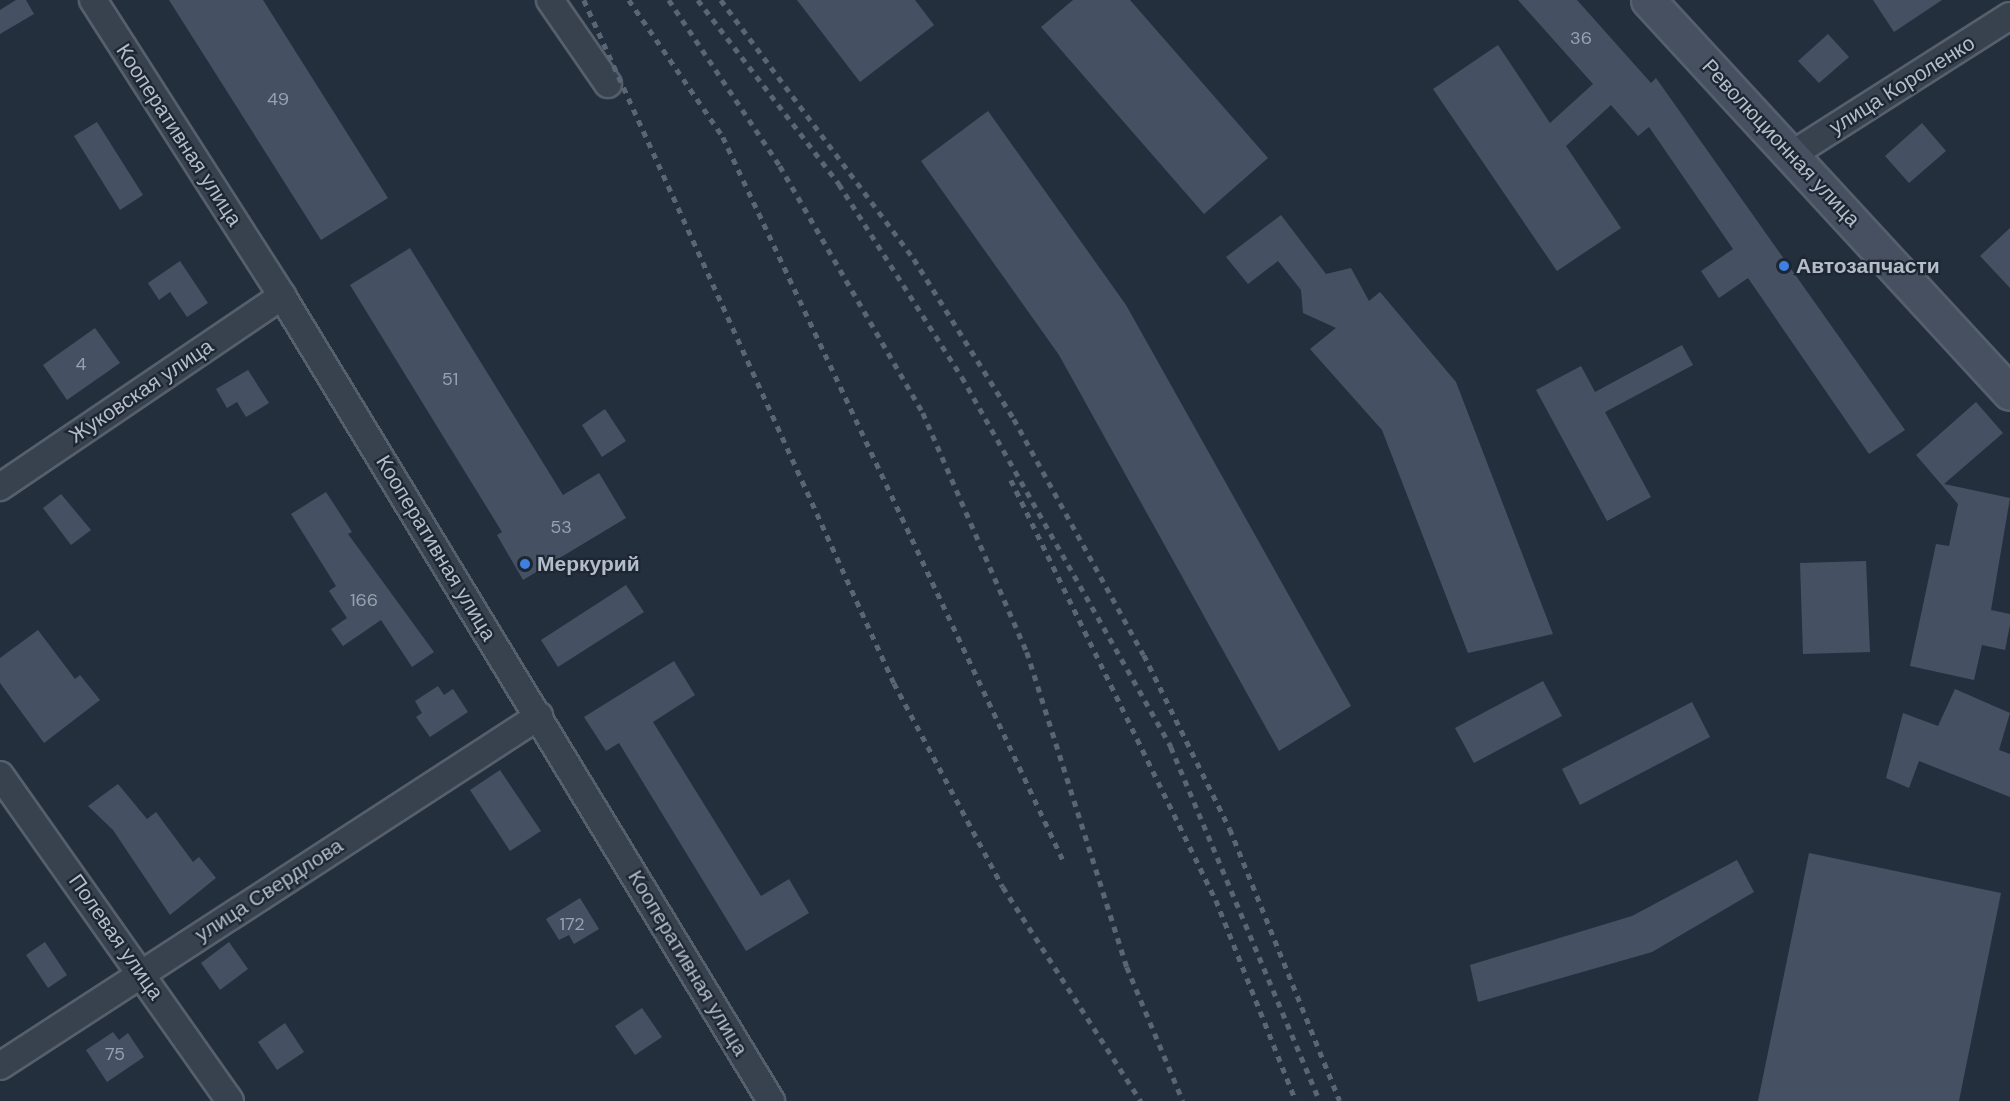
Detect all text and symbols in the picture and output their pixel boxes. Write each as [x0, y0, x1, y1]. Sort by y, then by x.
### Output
house number: 36 [1570, 27, 1592, 49]
street label: улица Короленко [1825, 30, 1979, 140]
street label: Кооперативная улица [111, 39, 247, 231]
street label: Революционная улица [1697, 54, 1865, 232]
house number: 49 [267, 88, 289, 110]
place label: Автозапчасти [1796, 253, 1940, 279]
marker: Автозапчасти [1777, 259, 1791, 273]
street label: Жуковская улица [64, 334, 218, 448]
house number: 4 [76, 353, 86, 375]
house number: 51 [442, 368, 458, 390]
street label: Кооперативная улица [371, 451, 501, 645]
house number: 53 [550, 516, 572, 538]
place label: Меркурий [537, 551, 640, 577]
marker: Меркурий [518, 557, 532, 571]
house number: 166 [350, 589, 378, 611]
street label: улица Свердлова [190, 833, 348, 947]
street label: Кооперативная улица [623, 866, 753, 1060]
street label: Полевая улица [63, 869, 169, 1005]
house number: 172 [559, 913, 585, 935]
house number: 75 [105, 1043, 125, 1065]

